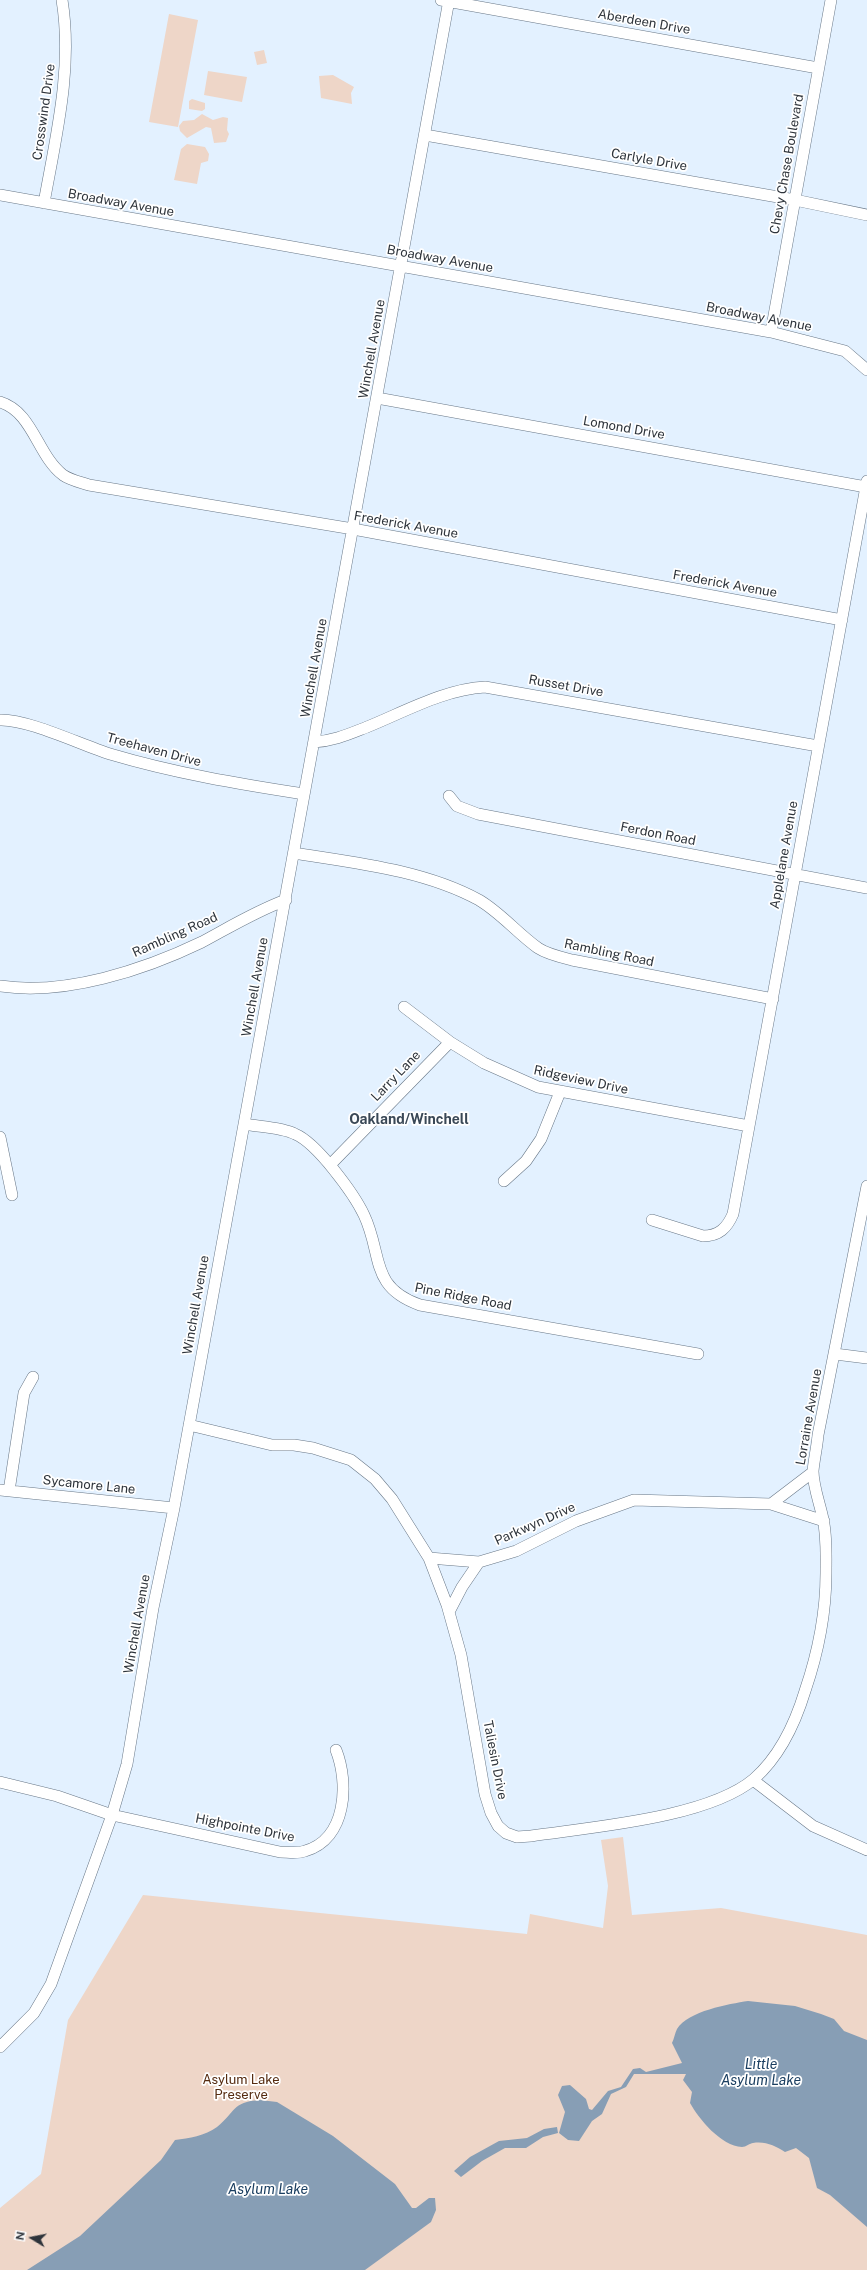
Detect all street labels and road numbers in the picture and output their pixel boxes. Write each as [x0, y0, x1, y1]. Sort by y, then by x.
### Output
street label: Aberdeen Drive [597, 6, 691, 38]
street label: Crosswind Drive [30, 63, 58, 161]
street label: Chevy Chase Boulevard [767, 93, 807, 235]
street label: Carlyle Drive [610, 146, 688, 174]
street label: Broadway Avenue [67, 186, 175, 220]
street label: Broadway Avenue [386, 242, 494, 276]
street label: Winchell Avenue [356, 298, 388, 400]
street label: Broadway Avenue [705, 299, 813, 335]
street label: Lomond Drive [582, 413, 666, 443]
street label: Frederick Avenue [353, 508, 459, 542]
street label: Frederick Avenue [672, 567, 778, 601]
street label: Winchell Avenue [298, 617, 330, 719]
street label: Russet Drive [527, 672, 605, 700]
street label: Treehaven Drive [105, 730, 203, 770]
street label: Applelane Avenue [767, 800, 801, 910]
street label: Ferdon Road [619, 819, 697, 849]
street label: Rambling Road [130, 909, 220, 961]
street label: Winchell Avenue [239, 936, 271, 1038]
street label: Rambling Road [563, 936, 655, 970]
street label: Larry Lane [368, 1047, 424, 1105]
street label: Ridgeview Drive [532, 1062, 630, 1098]
street label: Winchell Avenue [180, 1254, 212, 1356]
street label: Pine Ridge Road [413, 1280, 513, 1314]
street label: Lorraine Avenue [793, 1368, 825, 1466]
street label: Sycamore Lane [42, 1472, 136, 1498]
street label: Parkwyn Drive [492, 1499, 578, 1549]
street label: Winchell Avenue [121, 1573, 153, 1675]
street label: Taliesin Drive [480, 1719, 510, 1801]
street label: Highpointe Drive [194, 1811, 296, 1845]

